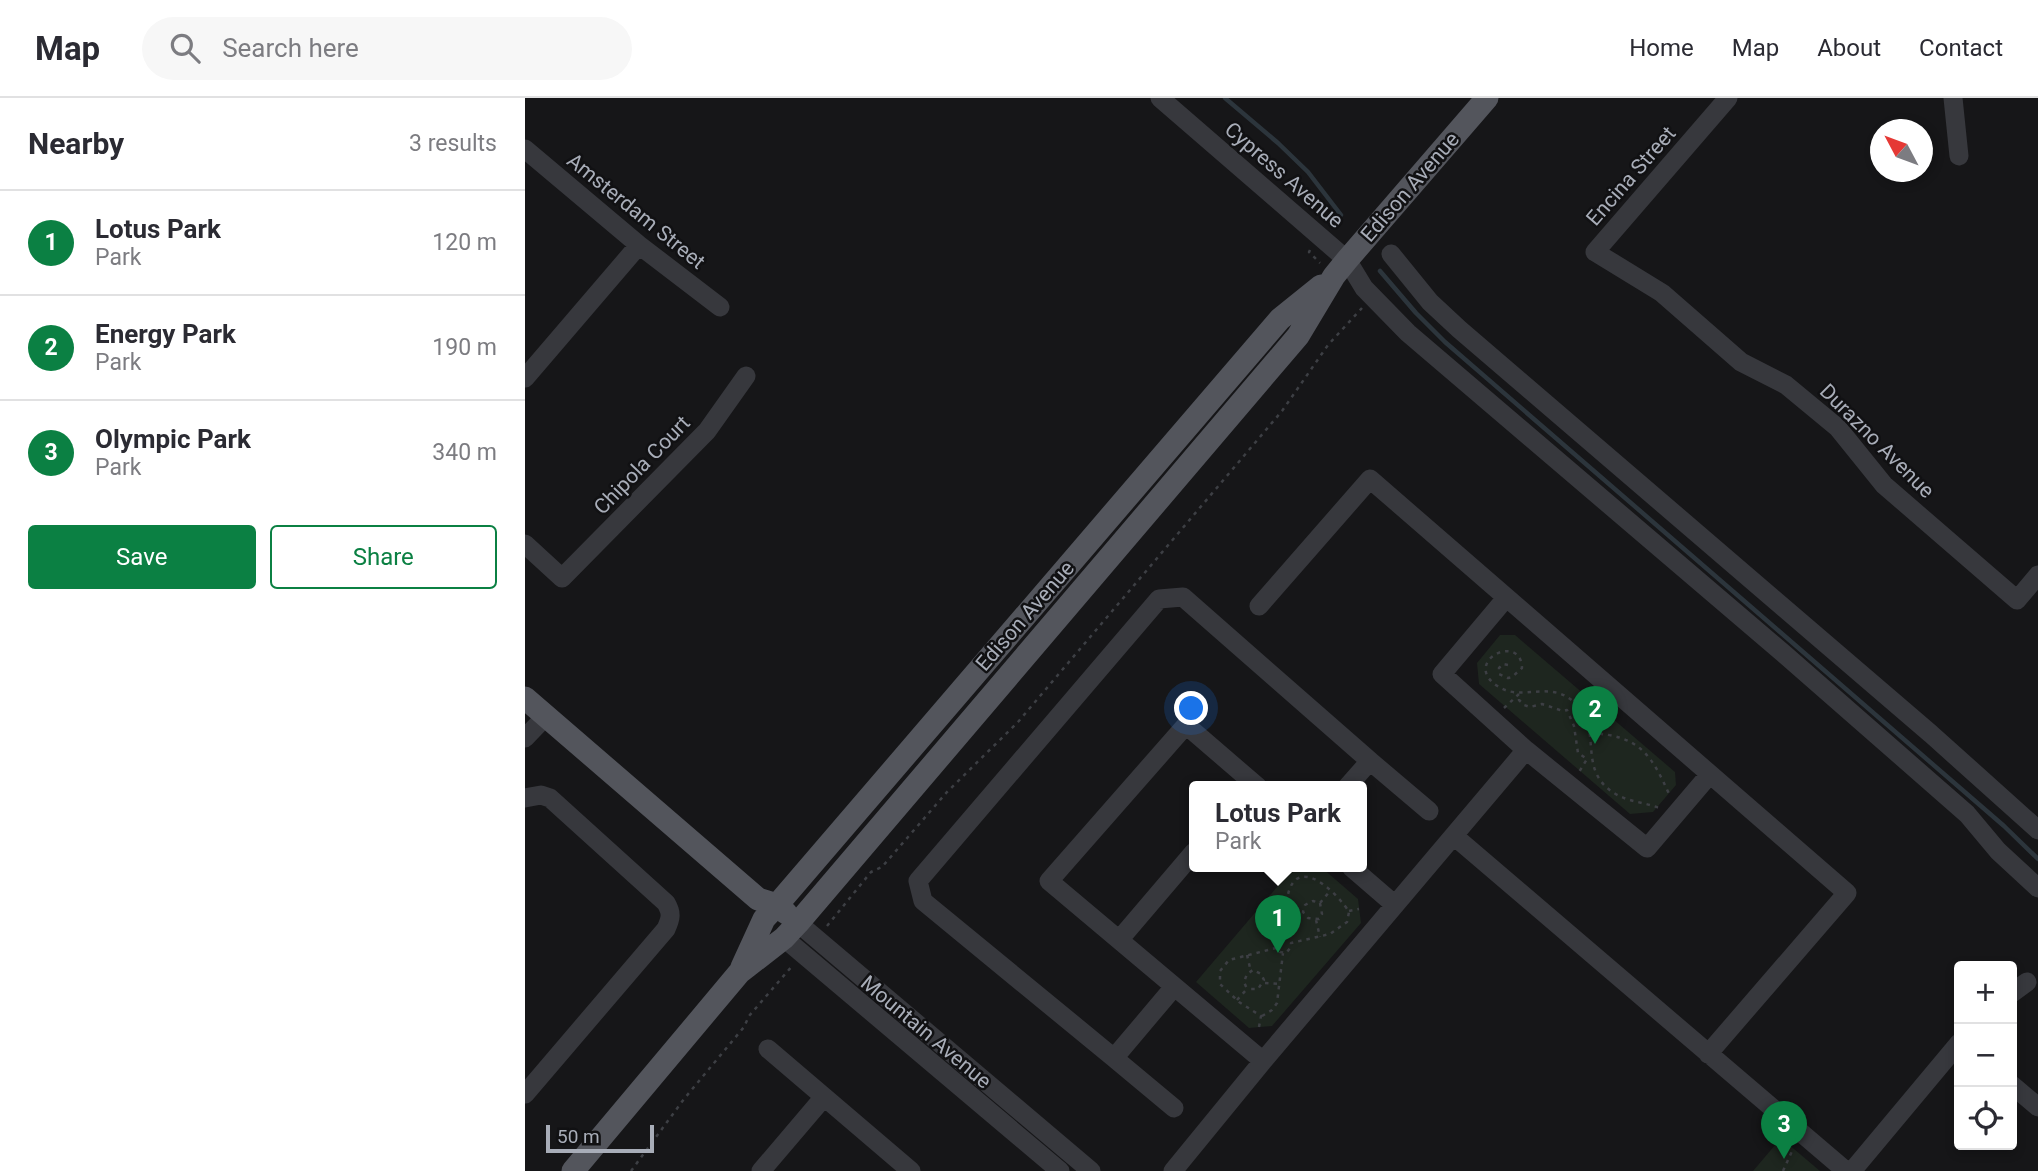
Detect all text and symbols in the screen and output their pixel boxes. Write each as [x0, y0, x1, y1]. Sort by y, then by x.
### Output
search box [142, 17, 632, 80]
text: Map [35, 29, 100, 68]
icon: search [166, 29, 204, 67]
text: Search here [222, 33, 359, 63]
text: Home [1629, 34, 1694, 62]
text: Map [1732, 34, 1779, 62]
text: About [1817, 34, 1881, 62]
text: Contact [1919, 34, 2003, 62]
street label: Cypress Avenue [1220, 117, 1348, 233]
north arrow [1870, 119, 1933, 182]
street label: Encina Street [1582, 122, 1681, 230]
text: Nearby [28, 126, 124, 161]
street label: Edison Avenue [1356, 127, 1464, 247]
text: 3 results [409, 130, 497, 157]
street label: Amsterdam Street [562, 148, 710, 274]
text: Lotus Park [95, 214, 221, 244]
text: 1 [44, 229, 58, 256]
text: 120 m [432, 229, 497, 256]
text: Park [95, 244, 141, 271]
text: Energy Park [95, 319, 236, 349]
text: 2 [44, 334, 58, 361]
text: 190 m [432, 334, 497, 361]
text: Park [95, 349, 141, 376]
street label: Durazno Avenue [1815, 379, 1939, 503]
street label: Chipola Court [589, 411, 695, 519]
text: Olympic Park [95, 424, 251, 454]
text: 3 [44, 439, 58, 466]
text: 340 m [432, 439, 497, 466]
text: Park [95, 454, 141, 481]
button: Save [28, 525, 256, 589]
button: Share [270, 525, 497, 589]
street label: Edison Avenue [971, 556, 1079, 676]
pin: 2 [1572, 686, 1618, 744]
your location [1174, 691, 1208, 725]
popup [1189, 781, 1367, 872]
text: Lotus Park [1215, 798, 1341, 828]
text: Park [1215, 828, 1261, 855]
pin: 1 [1255, 895, 1301, 953]
map controls [1954, 961, 2017, 1150]
button: + [1954, 961, 2017, 1024]
street label: Mountain Avenue [856, 971, 996, 1093]
button: − [1954, 1024, 2017, 1087]
button: locate [1954, 1087, 2017, 1150]
pin: 3 [1761, 1101, 1807, 1159]
scale bar [546, 1122, 655, 1154]
text: 50 m [557, 1125, 600, 1148]

